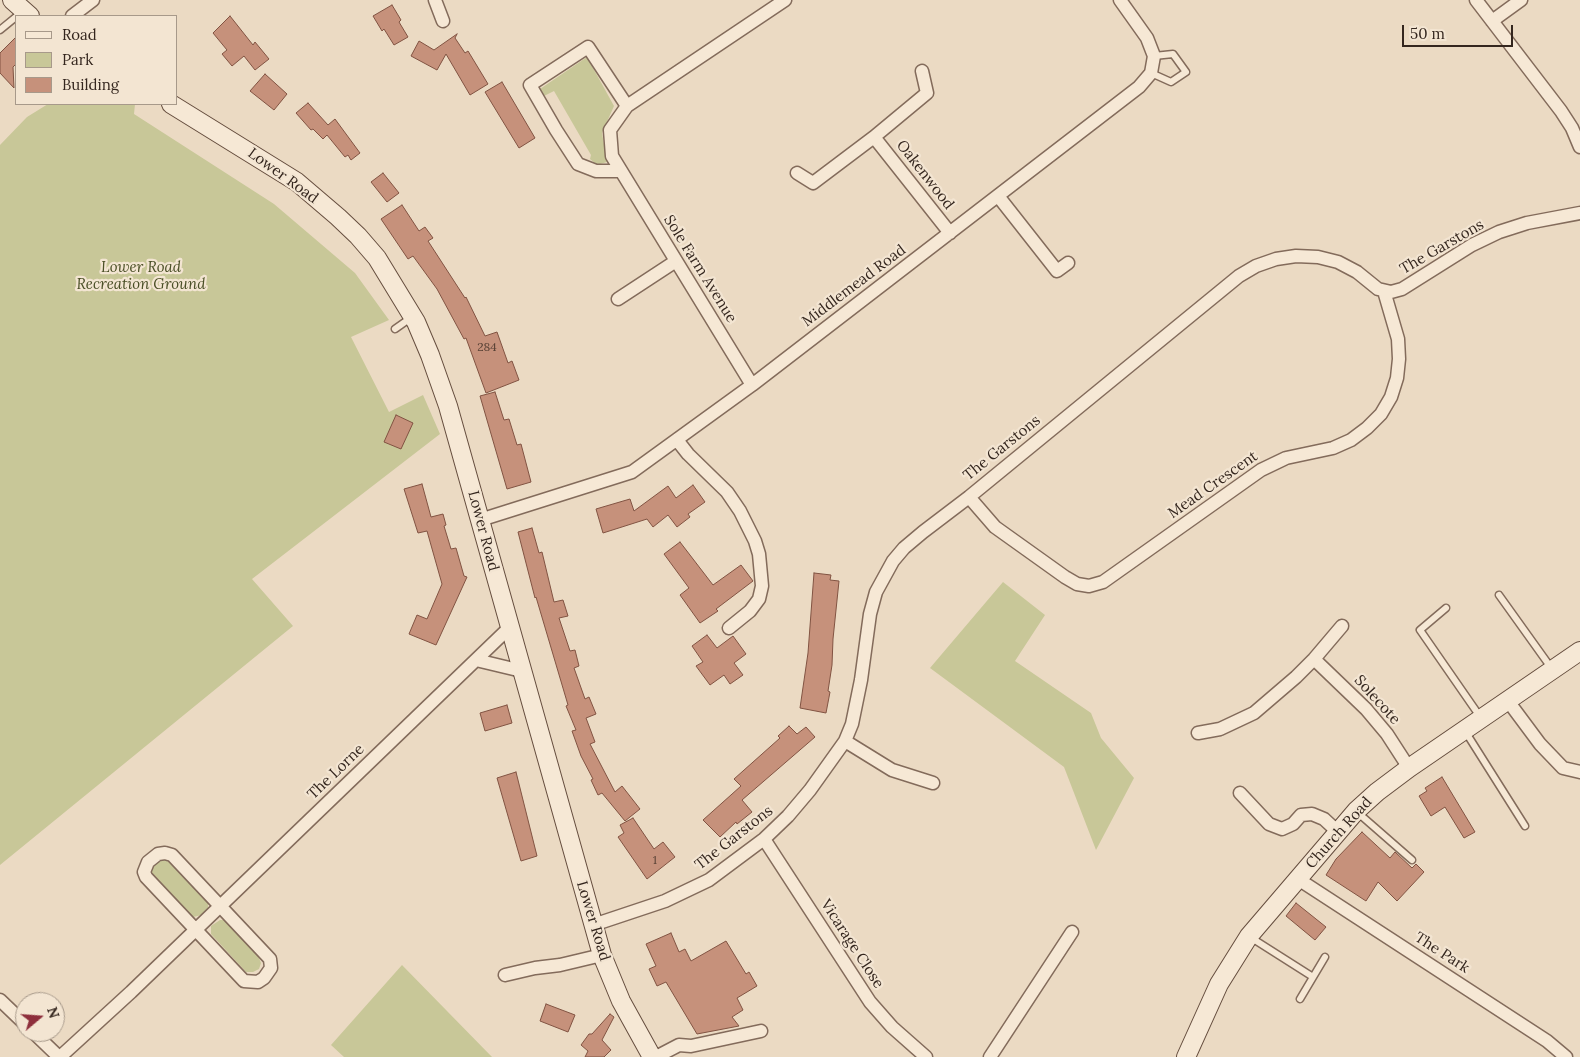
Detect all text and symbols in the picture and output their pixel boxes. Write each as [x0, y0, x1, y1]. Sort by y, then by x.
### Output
legend [15, 15, 178, 105]
scale bar [1405, 15, 1516, 47]
text: 50 m [1410, 24, 1445, 43]
text: Road [62, 25, 97, 44]
text: Park [62, 50, 93, 69]
text: Building [62, 75, 119, 94]
street label: Oakenwood [892, 137, 958, 213]
street label: Lower Road [244, 144, 322, 208]
street label: Sole Farm Avenue [660, 212, 740, 326]
street label: The Garstons [1397, 216, 1487, 278]
street label: Middlemead Road [799, 241, 909, 331]
park label: Lower Road Recreation Ground [76, 259, 206, 294]
house number: 284 [477, 341, 497, 355]
street label: The Garstons [960, 411, 1044, 485]
street label: Mead Crescent [1165, 447, 1261, 523]
street label: Lower Road [464, 489, 502, 573]
street label: Solecote [1350, 672, 1404, 728]
street label: The Lorne [304, 741, 368, 803]
street label: Church Road [1302, 793, 1376, 873]
street label: The Garstons [691, 802, 777, 874]
house number: 1 [653, 854, 657, 868]
street label: Lower Road [572, 879, 614, 963]
street label: Vicarage Close [817, 896, 887, 992]
street label: The Park [1411, 929, 1473, 977]
north arrow [15, 992, 65, 1042]
text: N [43, 1005, 64, 1021]

